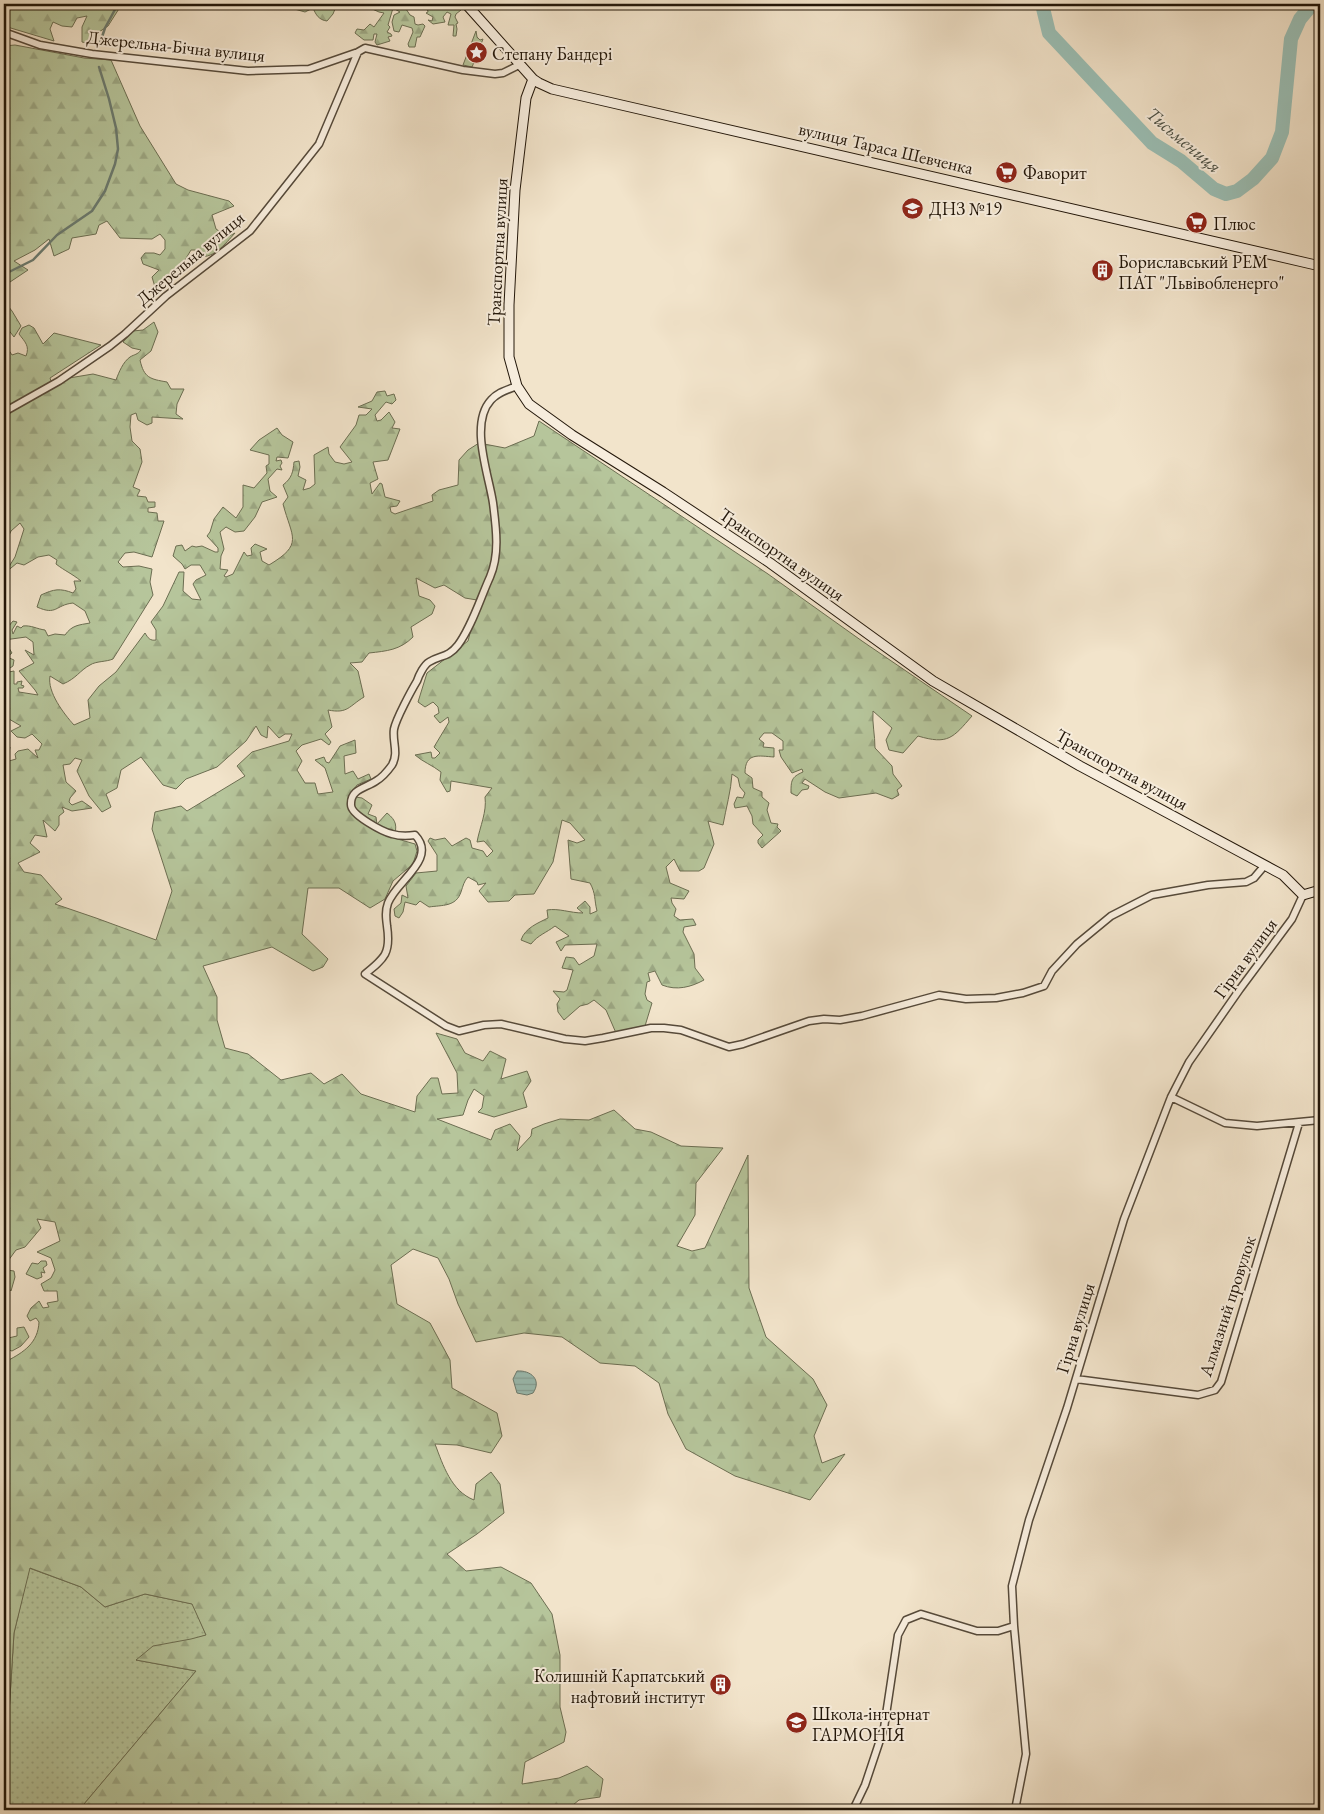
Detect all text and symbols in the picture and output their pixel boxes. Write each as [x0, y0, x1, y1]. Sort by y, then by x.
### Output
street label: Джерельна-Бічна вулиця [86, 25, 266, 67]
place icon: Степану Бандері [464, 41, 488, 65]
place label: Степану Бандері [492, 42, 613, 65]
water label: Тисьмениця [1141, 101, 1227, 179]
street label: вулиця Тараса Шевченка [797, 117, 976, 179]
supermarket icon: Фаворит [995, 160, 1019, 184]
place label: Фаворит [1023, 161, 1087, 184]
street label: Транспортна вулиця [482, 178, 512, 326]
school or university icon: ДНЗ №19 [901, 196, 925, 220]
place label: ДНЗ №19 [929, 197, 1002, 220]
street label: Джерельна вулиця [131, 206, 249, 310]
supermarket icon: Плюс [1185, 211, 1209, 235]
place label: Плюс [1213, 212, 1256, 235]
place label: Бориславський РЕМ ПАТ "Львівобленерго" [1118, 250, 1284, 294]
building icon: Бориславський РЕМ ПАТ "Львівобленерго" [1090, 259, 1114, 283]
street label: Транспортна вулиця [715, 502, 849, 606]
street label: Транспортна вулиця [1052, 723, 1192, 815]
street label: Гірна вулиця [1208, 913, 1282, 1003]
street label: Алмазний провулок [1193, 1232, 1261, 1380]
street label: Гірна вулиця [1050, 1280, 1100, 1376]
place label: Колишній Карпатський нафтовий інститут [534, 1664, 706, 1708]
building icon: Колишній Карпатський нафтовий інститут [709, 1673, 733, 1697]
place label: Школа-інтернат ГАРМОНІЯ [812, 1702, 930, 1746]
school or university icon: Школа-інтернат ГАРМОНІЯ [784, 1711, 808, 1735]

